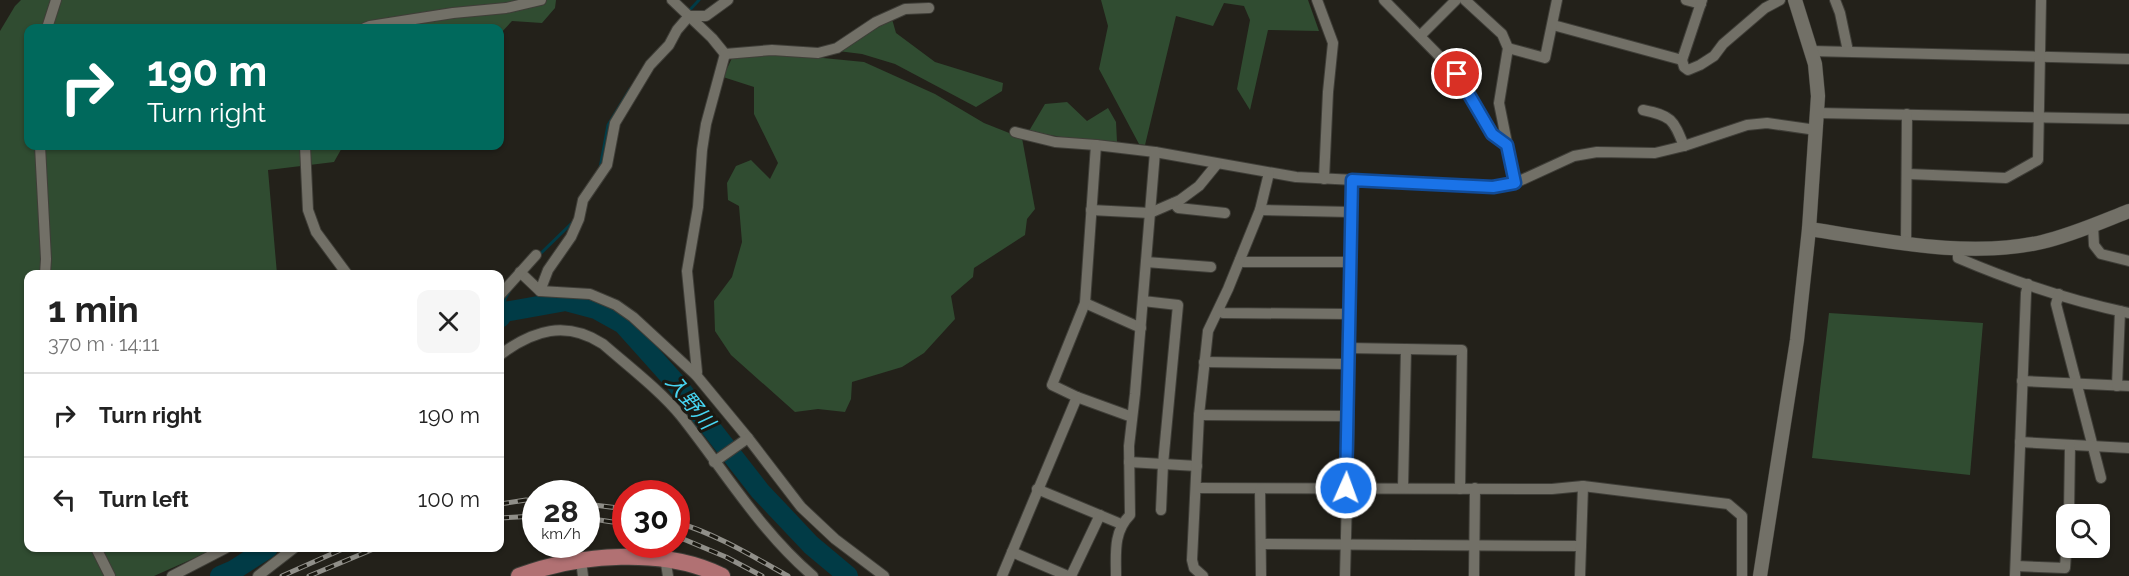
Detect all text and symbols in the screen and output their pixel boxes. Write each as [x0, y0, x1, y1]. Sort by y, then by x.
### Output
text: 190 m [147, 47, 267, 96]
icon: right [48, 48, 126, 126]
pin [1431, 48, 1482, 99]
icon: arrive [1440, 57, 1473, 90]
text: Turn right [147, 97, 266, 128]
text: 1 min [48, 288, 139, 330]
button: close [417, 290, 480, 353]
text: 370 m · 14:11 [48, 332, 159, 356]
water label: 入野川 [661, 369, 721, 436]
icon: right [48, 399, 81, 432]
text: Turn right [99, 402, 202, 428]
text: 190 m [418, 402, 480, 428]
position arrow [1314, 456, 1378, 520]
speed limit sign: 30 [612, 480, 690, 558]
icon: left [48, 483, 81, 516]
text: Turn left [99, 486, 189, 512]
text: 100 m [418, 486, 480, 512]
text: 28 [543, 494, 579, 529]
map controls [2056, 504, 2110, 558]
button: search [2056, 504, 2110, 558]
text: km/h [541, 525, 581, 543]

